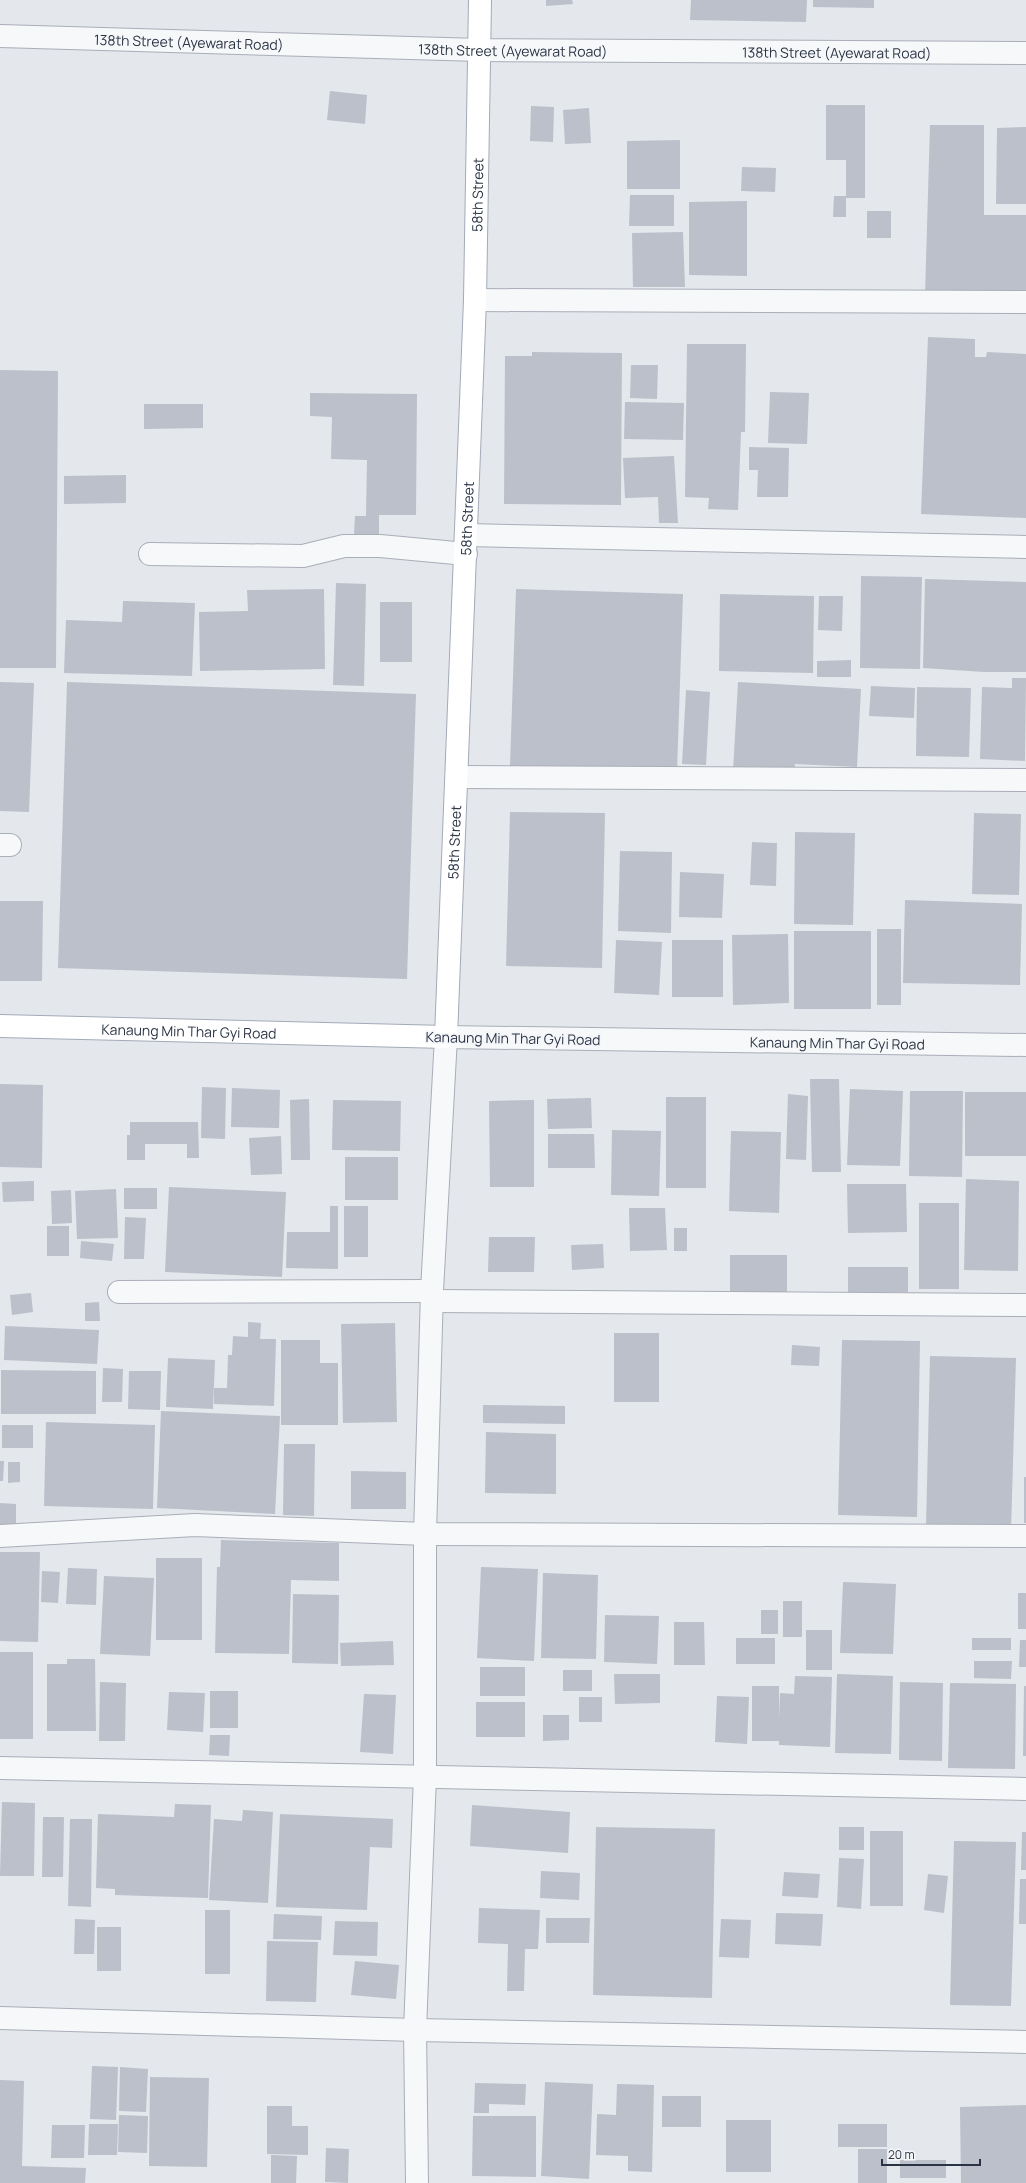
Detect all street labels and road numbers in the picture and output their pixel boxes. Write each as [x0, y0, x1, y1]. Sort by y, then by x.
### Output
street label: 138th Street (Ayewarat Road) [94, 29, 284, 54]
street label: 138th Street (Ayewarat Road) [418, 39, 608, 60]
street label: 138th Street (Ayewarat Road) [742, 42, 932, 62]
street label: 58th Street [467, 157, 487, 232]
street label: 58th Street [455, 481, 477, 556]
street label: 58th Street [443, 804, 465, 880]
street label: Kanaung Min Thar Gyi Road [101, 1019, 277, 1042]
street label: Kanaung Min Thar Gyi Road [425, 1027, 601, 1049]
street label: Kanaung Min Thar Gyi Road [750, 1032, 925, 1053]

